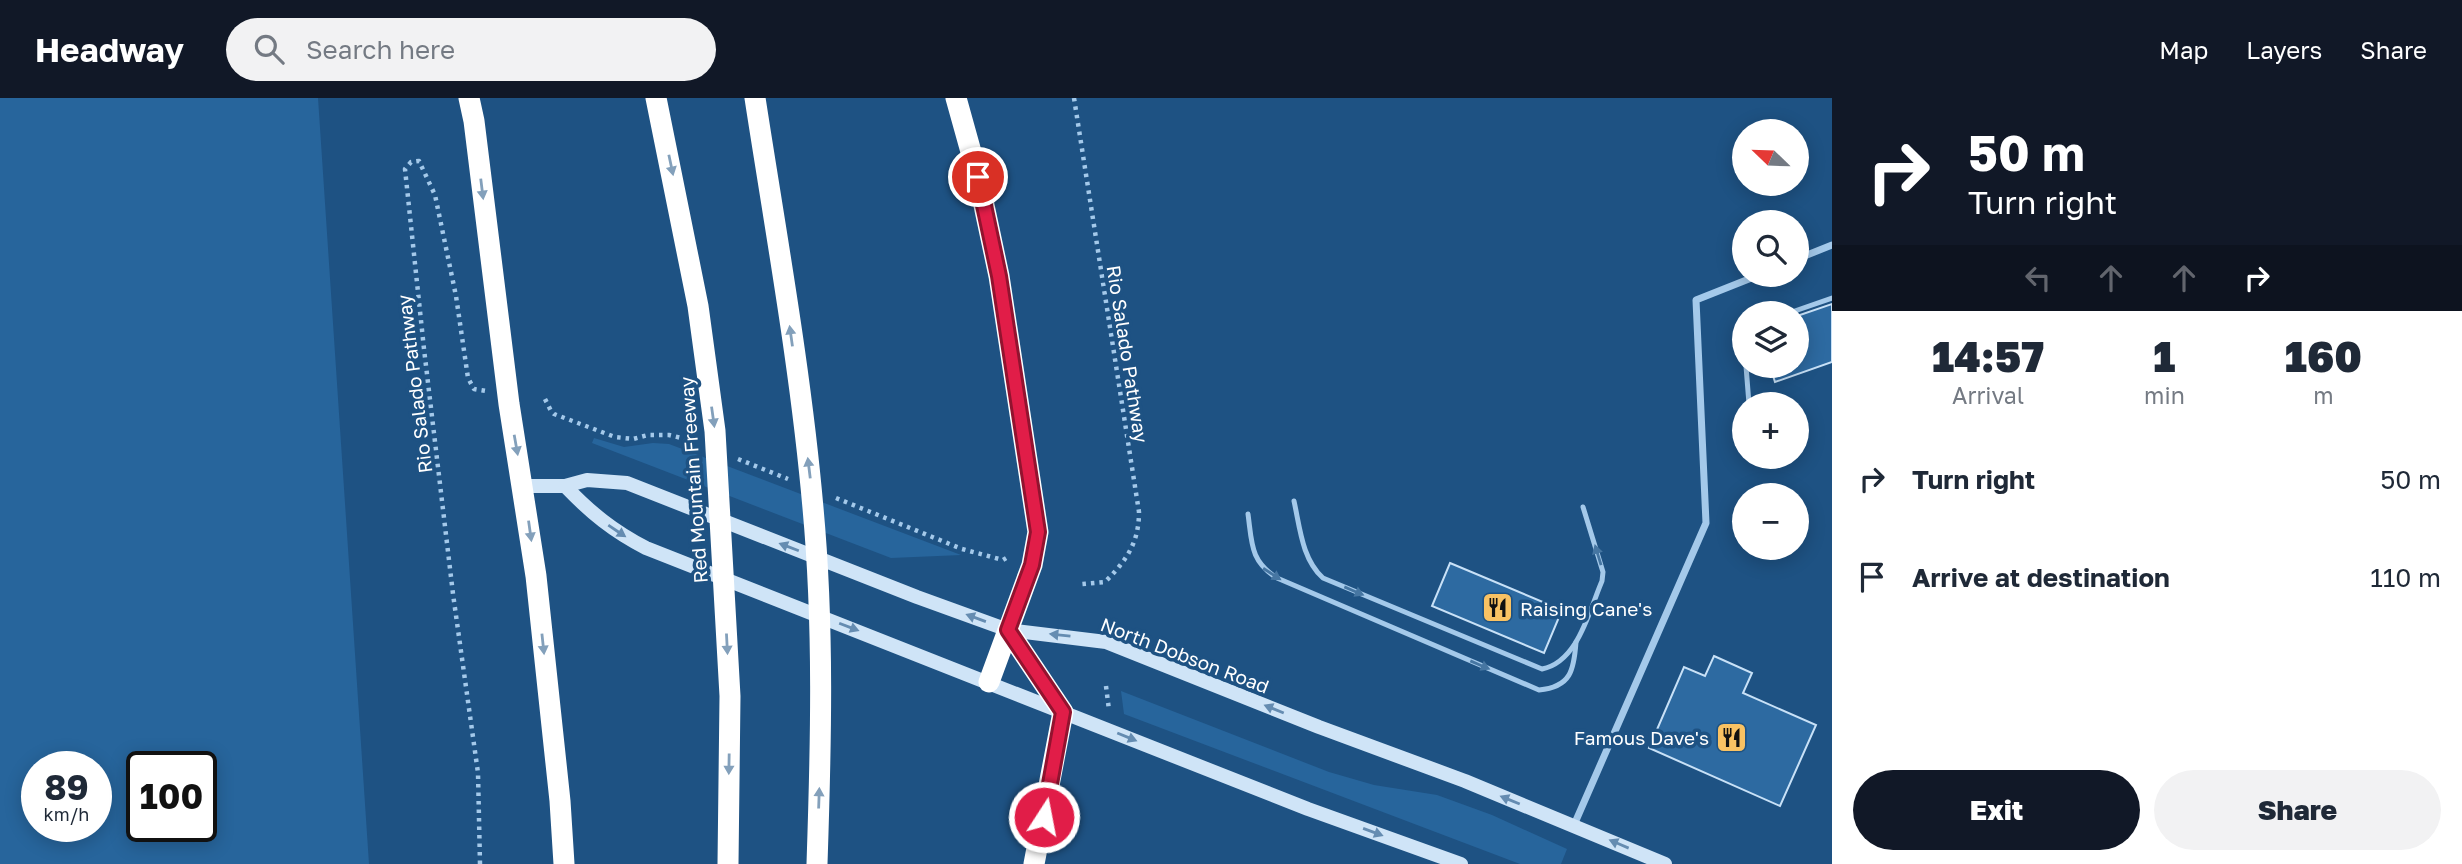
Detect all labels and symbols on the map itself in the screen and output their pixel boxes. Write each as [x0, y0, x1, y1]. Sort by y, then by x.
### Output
north arrow [1732, 119, 1810, 196]
pin [948, 147, 1008, 207]
one-way arrow [665, 154, 676, 176]
one-way arrow [477, 178, 488, 200]
street label: Rio Salado Pathway [1103, 264, 1153, 445]
street label: Rio Salado Pathway [392, 293, 436, 475]
one-way arrow [785, 325, 796, 347]
street label: Red Mountain Freeway [674, 376, 712, 584]
one-way arrow [708, 407, 719, 429]
one-way arrow [511, 434, 522, 456]
one-way arrow [803, 457, 814, 479]
one-way arrow [524, 520, 535, 542]
one-way arrow [607, 524, 626, 537]
one-way arrow [778, 541, 799, 552]
one-way arrow [1592, 544, 1602, 565]
one-way arrow [1262, 567, 1282, 580]
one-way arrow [1343, 585, 1364, 596]
restaurant icon: Raising Cane's [1480, 591, 1514, 625]
place label: Raising Cane's [1520, 597, 1652, 620]
street label: North Dobson Road [1098, 612, 1272, 698]
one-way arrow [966, 613, 987, 624]
one-way arrow [839, 621, 860, 632]
one-way arrow [1049, 630, 1071, 641]
one-way arrow [538, 633, 549, 655]
one-way arrow [722, 634, 733, 656]
one-way arrow [1470, 660, 1491, 671]
one-way arrow [1264, 704, 1285, 715]
restaurant icon: Famous Dave's [1715, 720, 1749, 754]
place label: Famous Dave's [1574, 726, 1709, 749]
one-way arrow [1116, 731, 1137, 742]
speed limit sign: 100 [126, 751, 217, 842]
one-way arrow [724, 753, 735, 775]
position arrow [1007, 780, 1081, 854]
one-way arrow [814, 787, 825, 809]
one-way arrow [1500, 794, 1521, 805]
one-way arrow [1362, 827, 1383, 838]
one-way arrow [1609, 839, 1630, 850]

